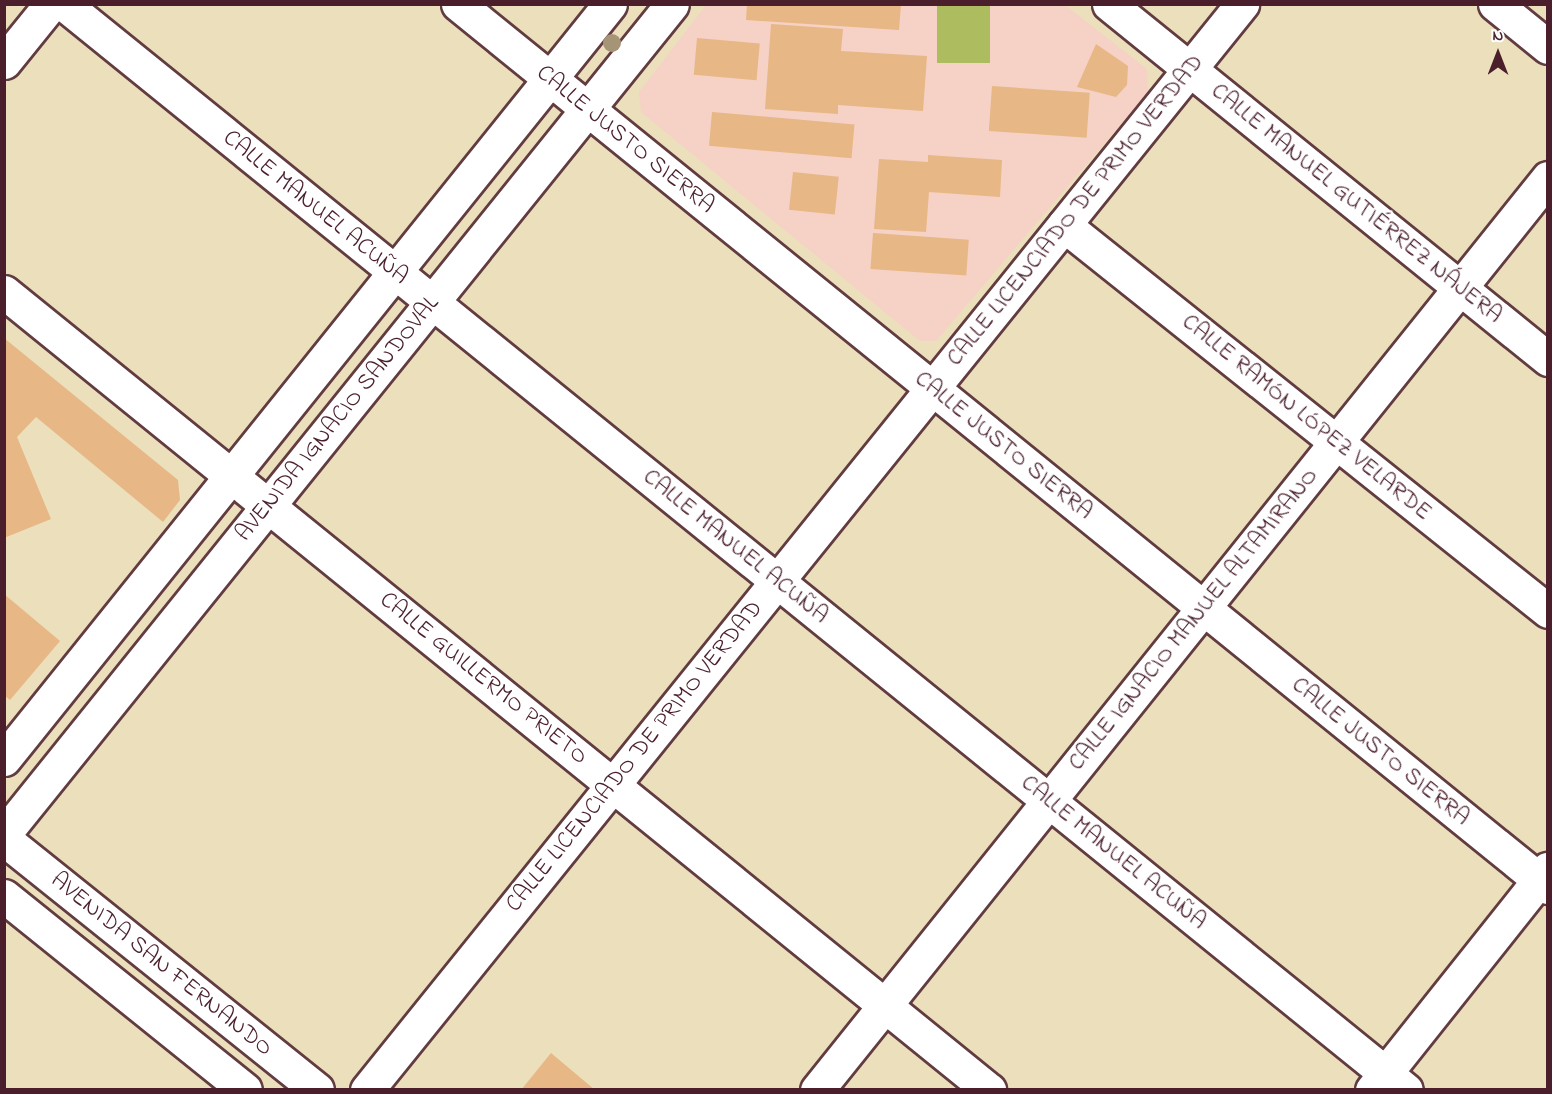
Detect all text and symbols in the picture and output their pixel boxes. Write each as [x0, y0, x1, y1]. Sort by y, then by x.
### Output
north arrow [1468, 24, 1528, 84]
text: N [1493, 24, 1503, 48]
street label: CALLE LICENCIADO DE PRIMO VERDAD [941, 49, 1211, 373]
street label: CALLE JUSTO SIERRA [530, 59, 720, 221]
street label: CALLE MANUEL GUTIÉRREZ NÁJERA [1204, 77, 1508, 331]
street label: CALLE MANUEL ACUÑA [216, 124, 414, 292]
street label: AVENIDA IGNACIO SANDOVAL [230, 290, 446, 548]
street label: CALLE RAMÓN LÓPEZ VELARDE [1175, 308, 1437, 528]
street label: CALLE JUSTO SIERRA [908, 365, 1098, 527]
street label: CALLE MANUEL ACUÑA [636, 463, 834, 631]
street label: CALLE IGNACIO MANUEL ALTAMIRANO [1063, 463, 1325, 777]
street label: CALLE GUILLERMO PRIETO [373, 586, 593, 772]
street label: CALLE LICENCIADO DE PRIMO VERDAD [500, 595, 770, 919]
street label: CALLE JUSTO SIERRA [1285, 671, 1475, 833]
street label: CALLE MANUEL ACUÑA [1014, 769, 1212, 937]
street label: AVENIDA SAN FERNANDO [44, 867, 278, 1063]

